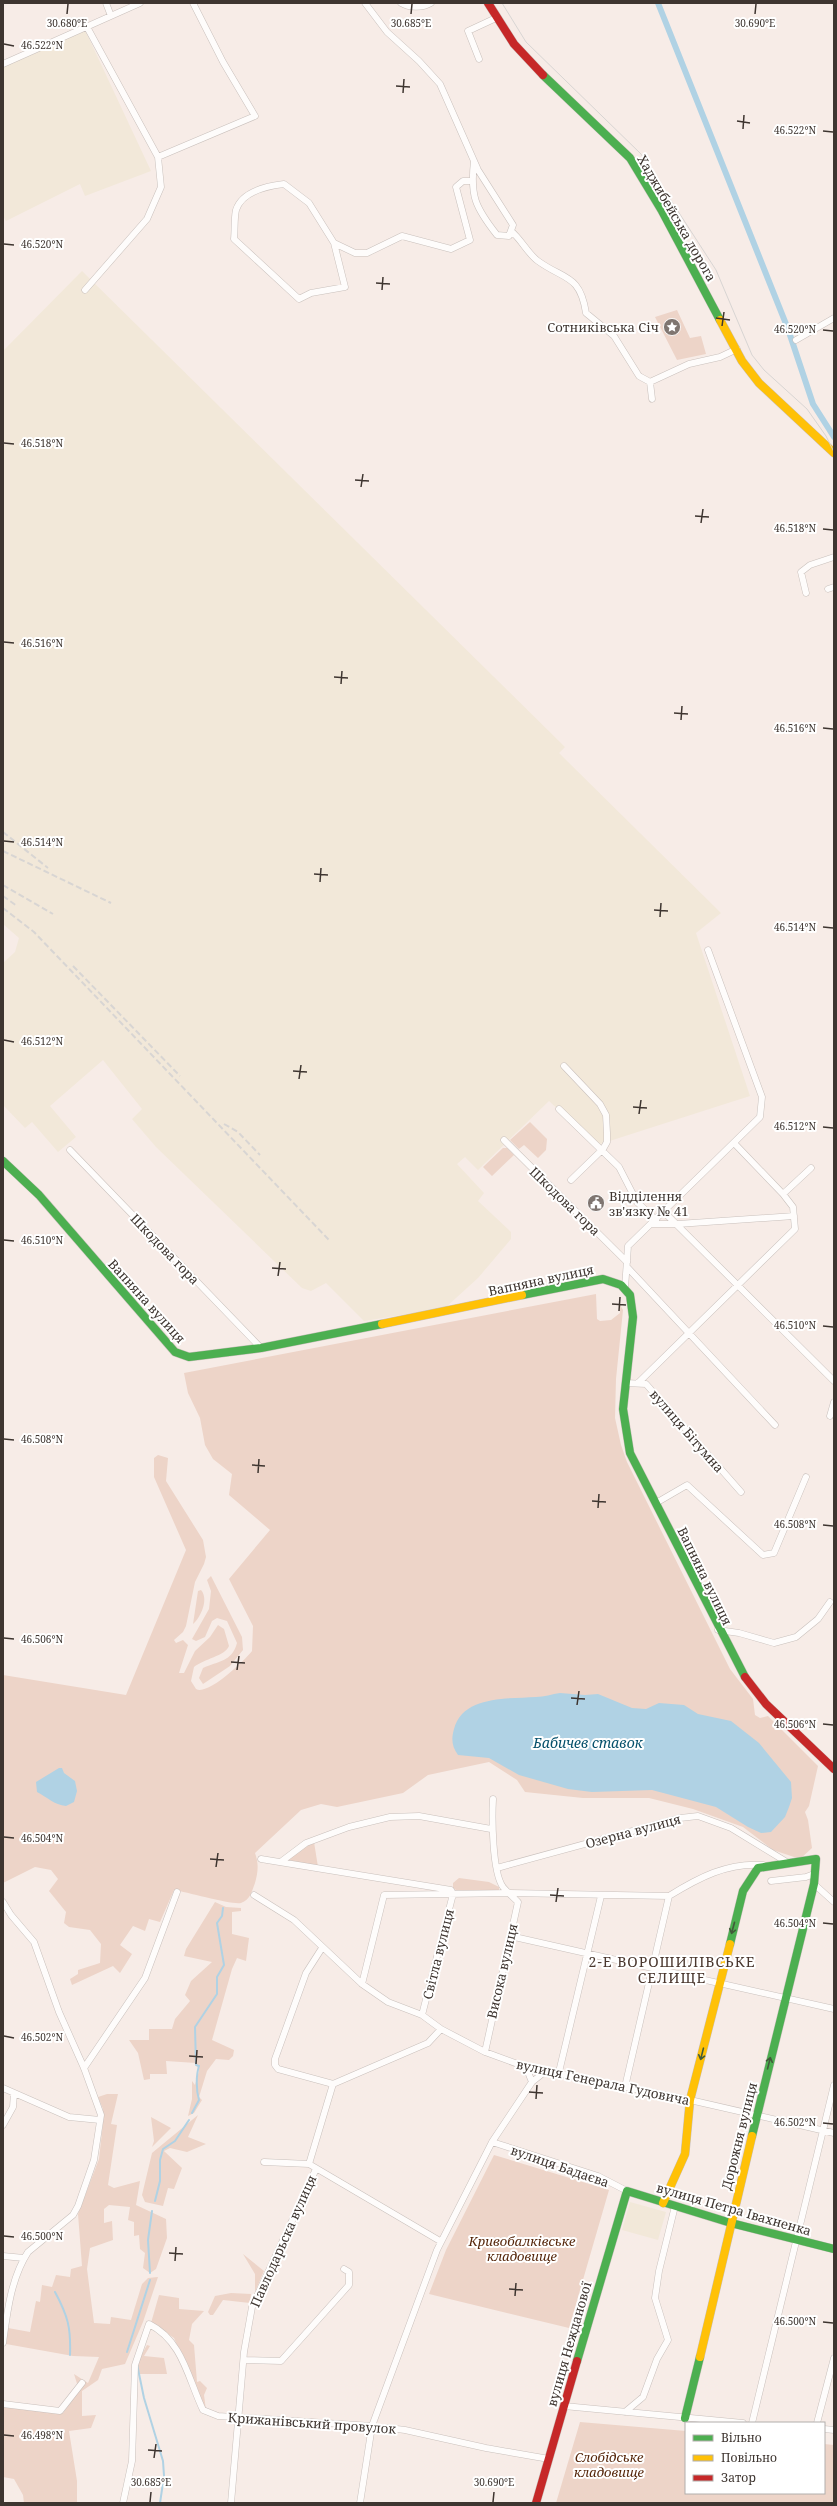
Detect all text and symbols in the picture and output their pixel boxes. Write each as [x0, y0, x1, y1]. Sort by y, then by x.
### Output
text: 30.680°E [47, 16, 87, 30]
text: 30.685°E [391, 16, 431, 30]
text: 30.690°E [735, 16, 775, 30]
text: 46.522°N [21, 38, 63, 52]
text: 46.522°N [774, 123, 816, 137]
street label: Хаджибейська дорога [633, 151, 721, 285]
text: 46.520°N [21, 237, 63, 251]
place icon: Сотниківська Січ [662, 317, 682, 337]
place label: Сотниківська Січ [547, 318, 659, 336]
text: 46.520°N [774, 322, 816, 336]
text: 46.518°N [21, 436, 63, 450]
text: 46.518°N [774, 521, 816, 535]
text: 46.516°N [21, 636, 63, 650]
text: 46.516°N [774, 721, 816, 735]
text: 46.514°N [21, 835, 63, 849]
text: 46.514°N [774, 920, 816, 934]
text: 46.512°N [21, 1034, 63, 1048]
text: 46.512°N [774, 1119, 816, 1133]
street label: Шкодова гора [526, 1163, 604, 1239]
place label: Відділення зв'язку № 41 [609, 1187, 689, 1220]
public building icon: Відділення зв'язку № 41 [586, 1193, 606, 1213]
street label: Шкодова гора [127, 1210, 203, 1288]
text: 46.510°N [21, 1233, 63, 1247]
street label: Вапняна вулиця [104, 1255, 190, 1347]
street label: Вапняна вулиця [487, 1260, 595, 1300]
text: 46.510°N [774, 1318, 816, 1332]
street label: вулиця Бітумна [646, 1386, 728, 1476]
text: 46.508°N [21, 1432, 63, 1446]
text: 46.508°N [774, 1517, 816, 1531]
street label: Вапняна вулиця [673, 1524, 737, 1628]
text: 46.506°N [21, 1632, 63, 1646]
text: 46.506°N [774, 1717, 816, 1731]
water label: Бабичев ставок [532, 1733, 644, 1752]
street label: Озерна вулиця [583, 1810, 683, 1852]
text: 46.504°N [21, 1831, 63, 1845]
street label: Світла вулиця [418, 1907, 458, 2001]
text: 46.504°N [774, 1916, 816, 1930]
street label: Висока вулиця [482, 1922, 522, 2020]
one-way arrow [729, 1922, 737, 1935]
district label: 2-Е ВОРОШИЛІВСЬКЕ СЕЛИЩЕ [589, 1952, 755, 1987]
text: 46.502°N [21, 2030, 63, 2044]
one-way arrow [697, 2048, 705, 2061]
street label: вулиця Генерала Гудовича [515, 2055, 691, 2109]
one-way arrow [766, 2056, 774, 2069]
street label: Дорожня вулиця [717, 2080, 761, 2192]
text: 46.502°N [774, 2115, 816, 2129]
street label: вулиця Бадаєва [508, 2141, 612, 2191]
street label: Павлодарьска вулиця [246, 2172, 320, 2310]
street label: вулиця Петра Івахненка [654, 2178, 814, 2240]
text: 46.500°N [21, 2229, 63, 2243]
park label: Кривобалківське кладовище [468, 2232, 576, 2265]
street label: вулиця Нежданової [543, 2279, 596, 2409]
text: 46.500°N [774, 2314, 816, 2328]
street label: Крижанівський провулок [227, 2408, 397, 2438]
legend [685, 2422, 825, 2494]
text: 46.498°N [21, 2428, 63, 2442]
text: Вільно [721, 2429, 762, 2446]
park label: Слобідське кладовище [574, 2448, 645, 2481]
text: Повільно [721, 2449, 777, 2466]
text: Затор [721, 2469, 756, 2486]
text: 30.685°E [131, 2475, 171, 2489]
text: 30.690°E [474, 2475, 514, 2489]

